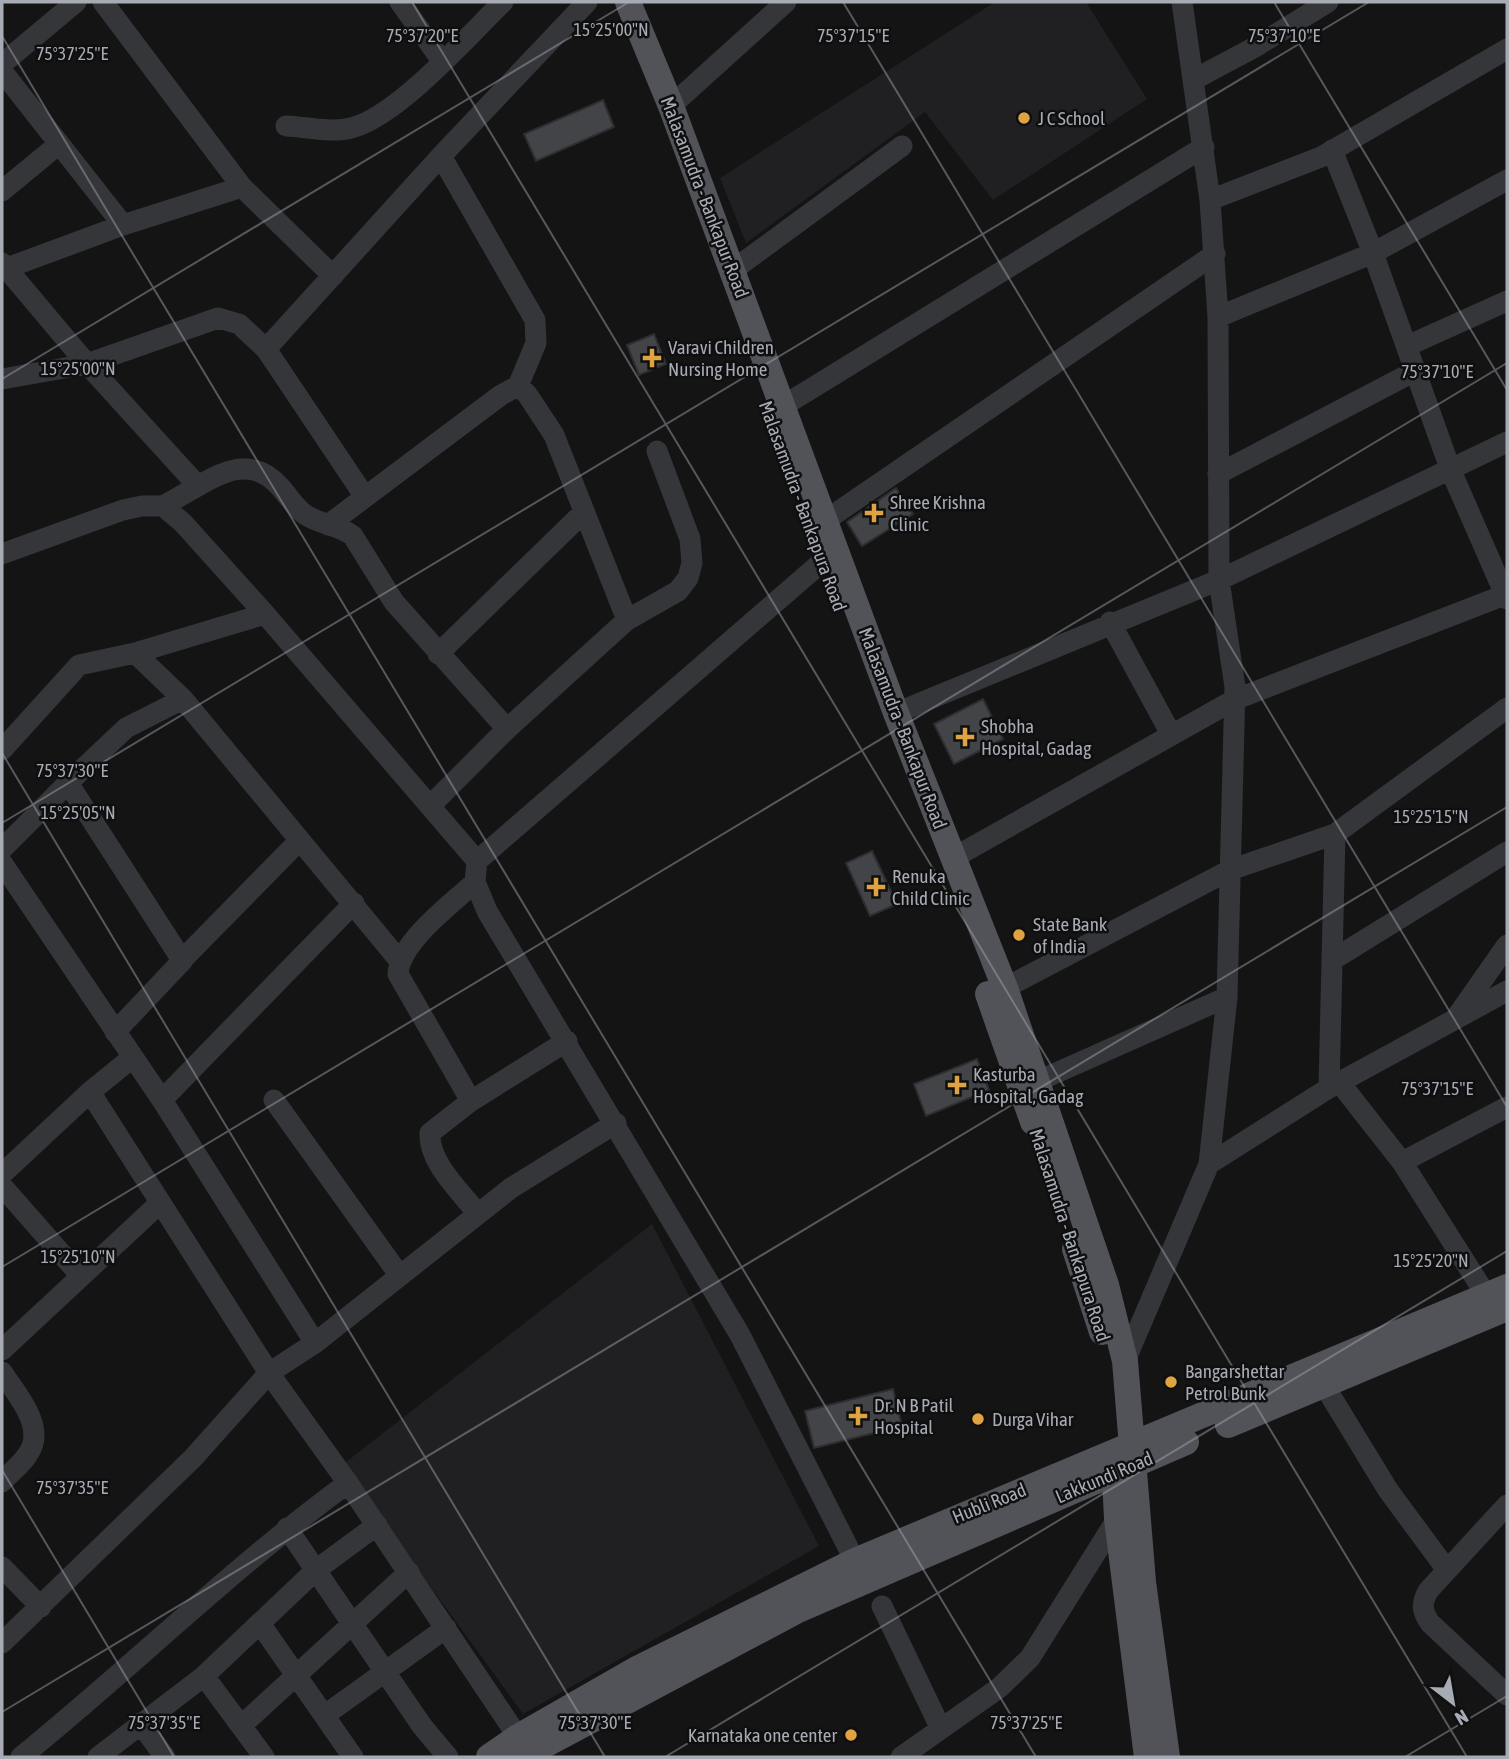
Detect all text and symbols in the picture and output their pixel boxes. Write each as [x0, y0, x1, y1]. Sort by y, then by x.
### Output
text: 15°25'00"N [573, 19, 649, 40]
text: 75°37'20"E [386, 25, 458, 46]
text: 75°37'15"E [817, 25, 889, 46]
text: 75°37'10"E [1248, 25, 1320, 46]
text: 75°37'25"E [36, 43, 108, 64]
street label: Malasamudra - Bankapur Road [656, 93, 754, 301]
place label: J C School [1038, 107, 1105, 129]
marker: J C School [1016, 110, 1032, 126]
place label: Varavi Children Nursing Home [668, 336, 774, 380]
marker: Varavi Children Nursing Home [642, 348, 662, 368]
text: 15°25'00"N [40, 358, 116, 379]
text: 75°37'10"E [1401, 361, 1473, 382]
street label: Malasamudra - Bankapura Road [755, 398, 851, 614]
place label: Shree Krishna Clinic [890, 491, 986, 535]
marker: Shree Krishna Clinic [864, 503, 884, 523]
street label: Malasamudra - Bankapur Road [854, 624, 952, 832]
place label: Shobha Hospital, Gadag [981, 715, 1092, 759]
marker: Shobha Hospital, Gadag [955, 727, 975, 747]
text: 75°37'30"E [36, 760, 108, 781]
text: 15°25'05"N [40, 802, 116, 823]
text: 15°25'15"N [1393, 806, 1469, 827]
place label: Renuka Child Clinic [892, 865, 970, 909]
marker: Renuka Child Clinic [866, 877, 886, 897]
place label: State Bank of India [1033, 913, 1108, 957]
marker: State Bank of India [1011, 927, 1027, 943]
place label: Kasturba Hospital, Gadag [973, 1063, 1084, 1107]
marker: Kasturba Hospital, Gadag [947, 1075, 967, 1095]
text: 75°37'15"E [1401, 1078, 1473, 1099]
street label: Malasamudra - Bankapura Road [1025, 1126, 1115, 1344]
text: 15°25'10"N [40, 1246, 116, 1267]
text: 15°25'20"N [1393, 1250, 1469, 1271]
place label: Bangarshettar Petrol Bunk [1185, 1360, 1285, 1404]
marker: Bangarshettar Petrol Bunk [1163, 1374, 1179, 1390]
place label: Dr. N B Patil Hospital [874, 1394, 954, 1438]
marker: Dr. N B Patil Hospital [848, 1406, 868, 1426]
place label: Durga Vihar [992, 1408, 1074, 1430]
marker: Durga Vihar [970, 1411, 986, 1427]
street label: Lakkundi Road [1052, 1447, 1156, 1507]
text: 75°37'35"E [36, 1477, 108, 1498]
street label: Hubli Road [949, 1478, 1029, 1528]
north arrow [1418, 1668, 1488, 1738]
text: N [1451, 1705, 1472, 1730]
text: 75°37'35"E [128, 1712, 200, 1733]
text: 75°37'30"E [559, 1712, 631, 1733]
text: 75°37'25"E [990, 1712, 1062, 1733]
place label: Karnataka one center [688, 1724, 837, 1746]
marker: Karnataka one center [843, 1727, 859, 1743]

